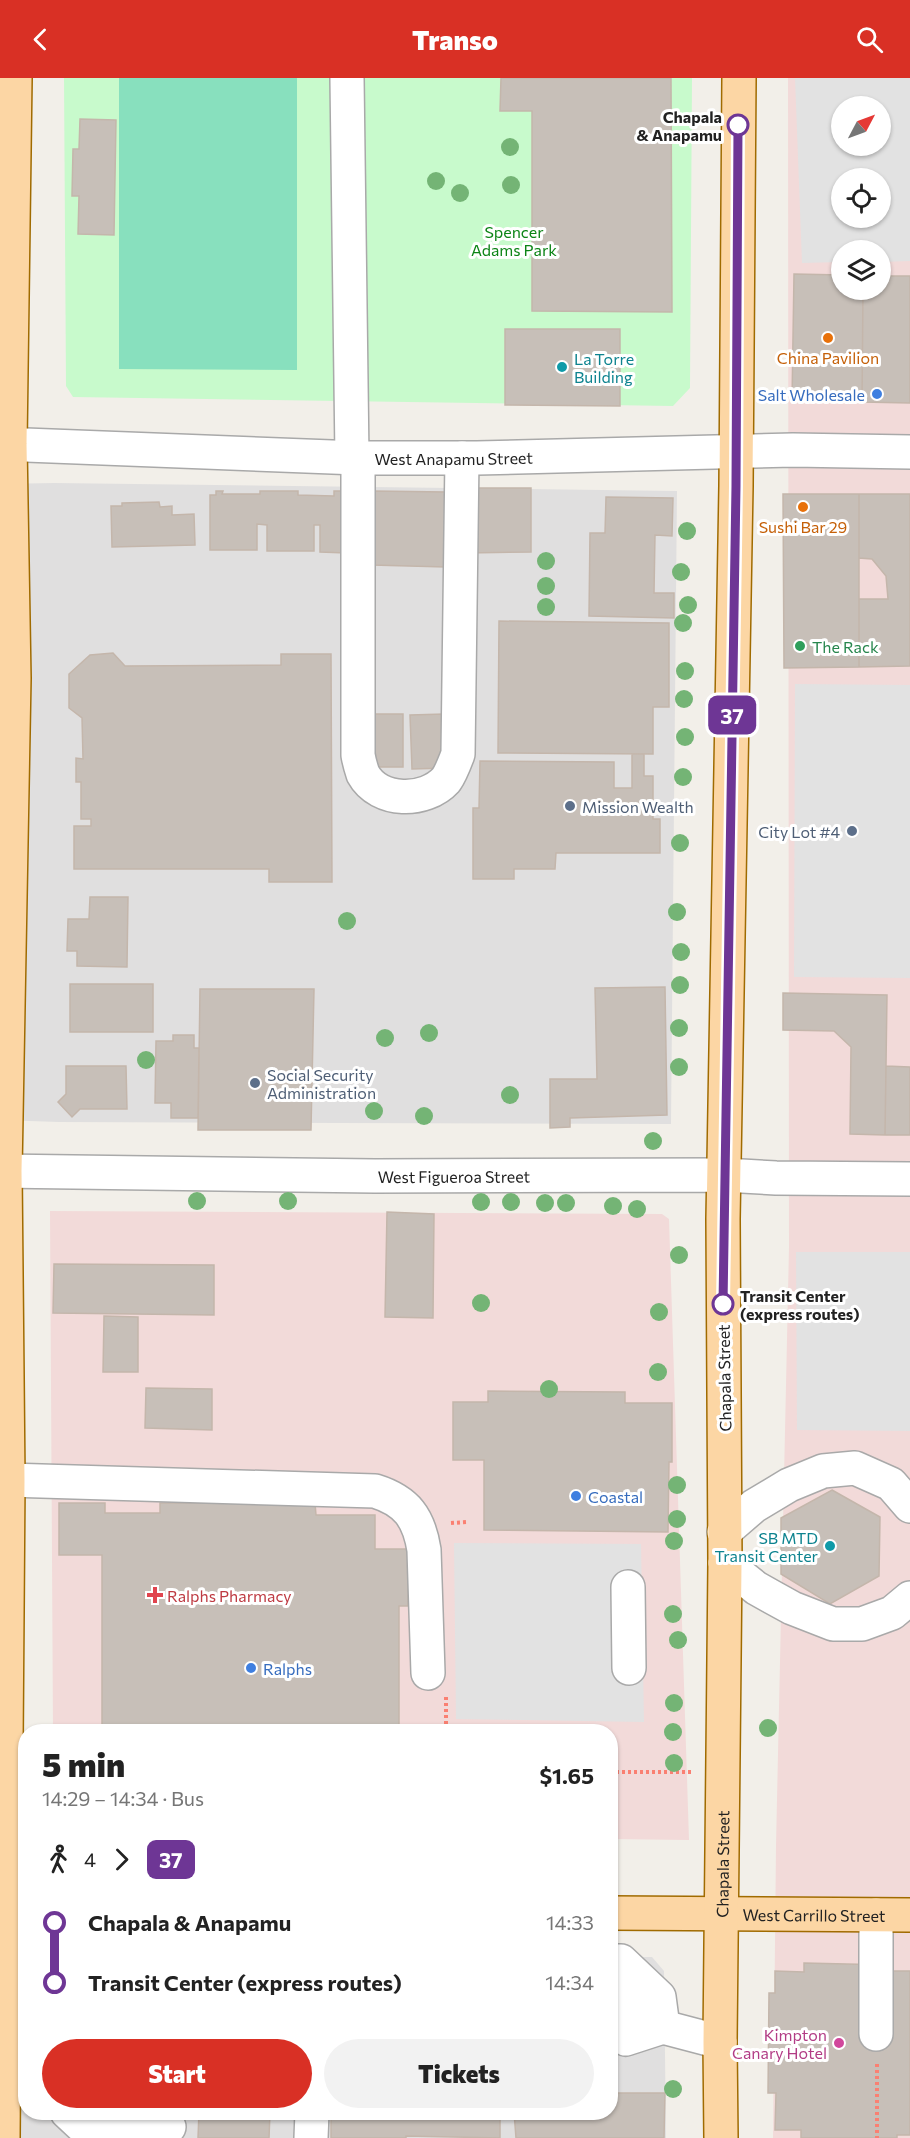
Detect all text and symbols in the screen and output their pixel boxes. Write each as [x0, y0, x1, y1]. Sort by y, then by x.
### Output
icon: back [24, 23, 57, 56]
text: Transo [412, 23, 498, 56]
icon: search [853, 23, 886, 56]
north arrow [831, 96, 891, 156]
map controls [831, 96, 891, 300]
place label: Chapala & Anapamu [637, 107, 722, 144]
marker: Chapala & Anapamu [727, 114, 749, 136]
button: locate [831, 168, 891, 228]
park label: Spencer Adams Park [471, 222, 557, 259]
button: layers [831, 240, 891, 300]
marker: China Pavilion [821, 331, 835, 345]
place label: China Pavilion [777, 348, 879, 367]
place label: La Torre Building [574, 349, 634, 386]
marker: La Torre Building [555, 360, 569, 374]
place label: Salt Wholesale [758, 385, 865, 404]
marker: Salt Wholesale [870, 387, 884, 401]
street label: West Anapamu Street [375, 447, 534, 468]
marker: Sushi Bar 29 [796, 500, 810, 514]
place label: Sushi Bar 29 [759, 517, 847, 536]
place label: The Rack [812, 637, 879, 656]
marker: The Rack [793, 639, 807, 653]
line badge: 37 [705, 696, 759, 734]
text: 37 [720, 703, 744, 728]
place label: Mission Wealth [582, 797, 694, 816]
marker: Mission Wealth [563, 799, 577, 813]
place label: City Lot #4 [758, 822, 840, 841]
marker: City Lot #4 [845, 824, 859, 838]
place label: Social Security Administration [267, 1065, 376, 1102]
marker: Social Security Administration [248, 1076, 262, 1090]
street label: West Figueroa Street [378, 1166, 531, 1185]
place label: Transit Center (express routes) [740, 1286, 860, 1323]
marker: Transit Center (express routes) [712, 1293, 734, 1315]
street label: Chapala Street [714, 1324, 734, 1432]
place label: Coastal [588, 1487, 643, 1506]
marker: Coastal [569, 1489, 583, 1503]
place label: SB MTD Transit Center [714, 1528, 819, 1565]
marker: SB MTD Transit Center [823, 1539, 837, 1553]
place label: Ralphs Pharmacy [167, 1586, 292, 1605]
marker: Ralphs Pharmacy [148, 1588, 162, 1602]
place label: Ralphs [263, 1659, 312, 1678]
marker: Ralphs [244, 1661, 258, 1675]
text: 5 min [42, 1743, 125, 1784]
text: $1.65 [539, 1762, 594, 1789]
text: 14:29 – 14:34 · Bus [42, 1786, 204, 1810]
street label: Chapala Street [712, 1810, 732, 1918]
icon: walk [42, 1843, 75, 1876]
icon: forward [105, 1843, 138, 1876]
text: 4 [84, 1847, 96, 1871]
text: 37 [159, 1847, 183, 1872]
street label: West Carrillo Street [742, 1904, 886, 1924]
text: Chapala & Anapamu [88, 1909, 291, 1936]
text: 14:33 [546, 1910, 594, 1934]
text: Transit Center (express routes) [88, 1969, 402, 1996]
text: 14:34 [545, 1970, 594, 1994]
place label: Kimpton Canary Hotel [732, 2025, 827, 2062]
marker: Kimpton Canary Hotel [832, 2036, 846, 2050]
button: Start [42, 2039, 312, 2108]
button: Tickets [324, 2039, 594, 2108]

